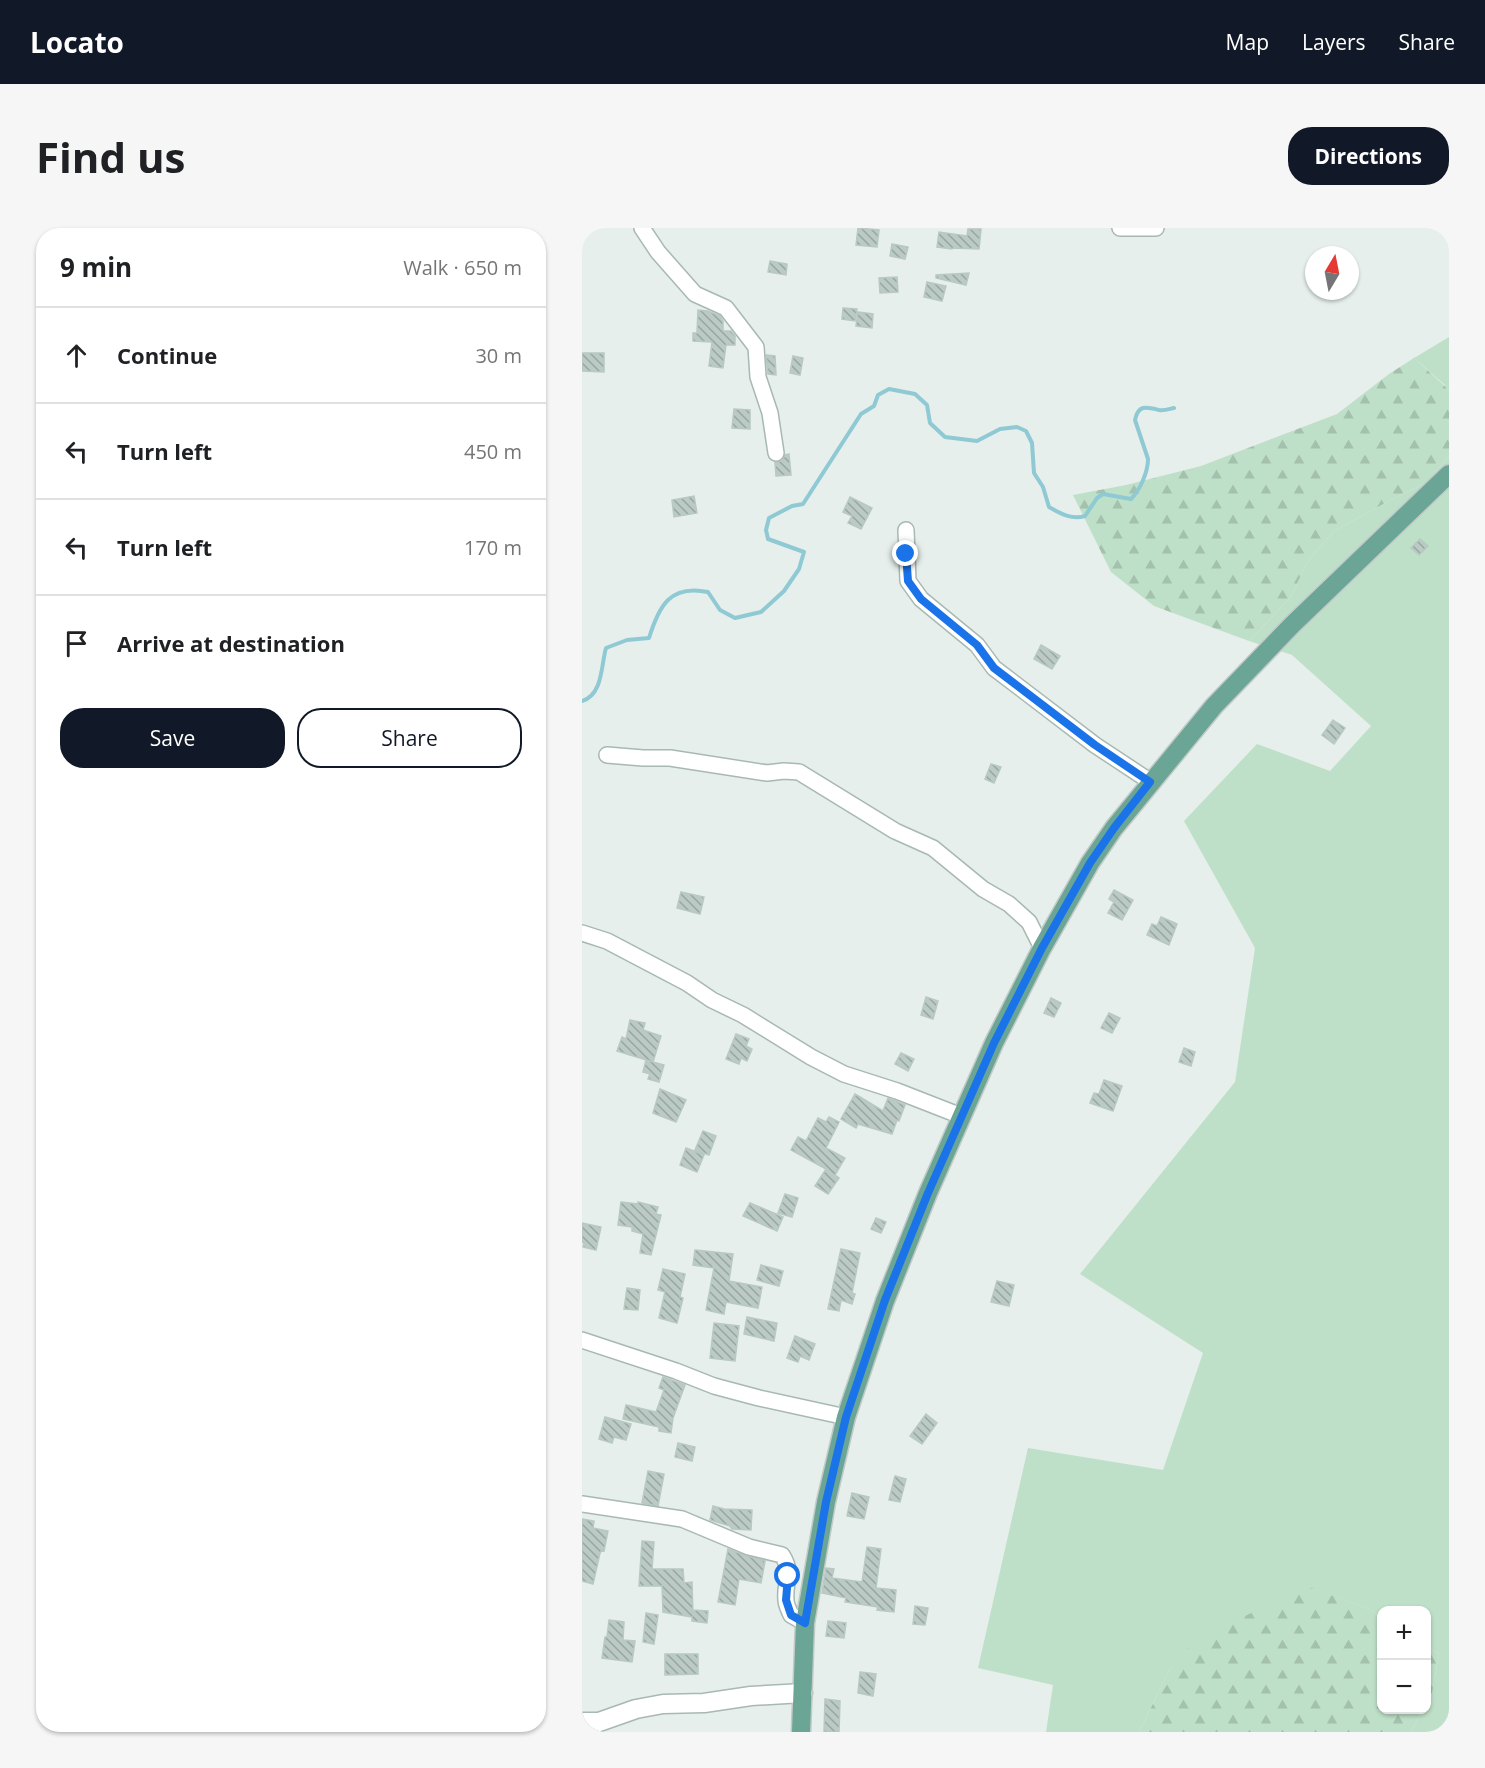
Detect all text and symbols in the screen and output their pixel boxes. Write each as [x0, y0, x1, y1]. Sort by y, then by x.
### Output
text: Locato [30, 23, 124, 61]
text: Map [1226, 28, 1269, 56]
text: Layers [1302, 28, 1366, 56]
text: Share [1399, 28, 1455, 56]
button: Directions [1288, 127, 1449, 185]
text: Find us [36, 128, 185, 185]
north arrow [1305, 246, 1359, 300]
text: 9 min [60, 249, 132, 285]
text: Walk · 650 m [403, 254, 522, 281]
icon: ahead [60, 339, 93, 372]
text: Continue [117, 340, 217, 370]
text: 30 m [475, 342, 522, 369]
icon: left [60, 435, 93, 468]
text: Turn left [117, 436, 212, 466]
text: 450 m [464, 438, 522, 465]
icon: left [60, 531, 93, 564]
text: Turn left [117, 532, 212, 562]
text: 170 m [464, 534, 522, 561]
route end [892, 540, 918, 566]
icon: arrive [60, 627, 93, 660]
text: Arrive at destination [117, 628, 345, 658]
button: Save [60, 708, 285, 768]
button: Share [297, 708, 522, 768]
route start [774, 1562, 800, 1588]
map controls [1377, 1606, 1431, 1714]
button: + [1377, 1606, 1431, 1660]
button: − [1377, 1660, 1431, 1714]

